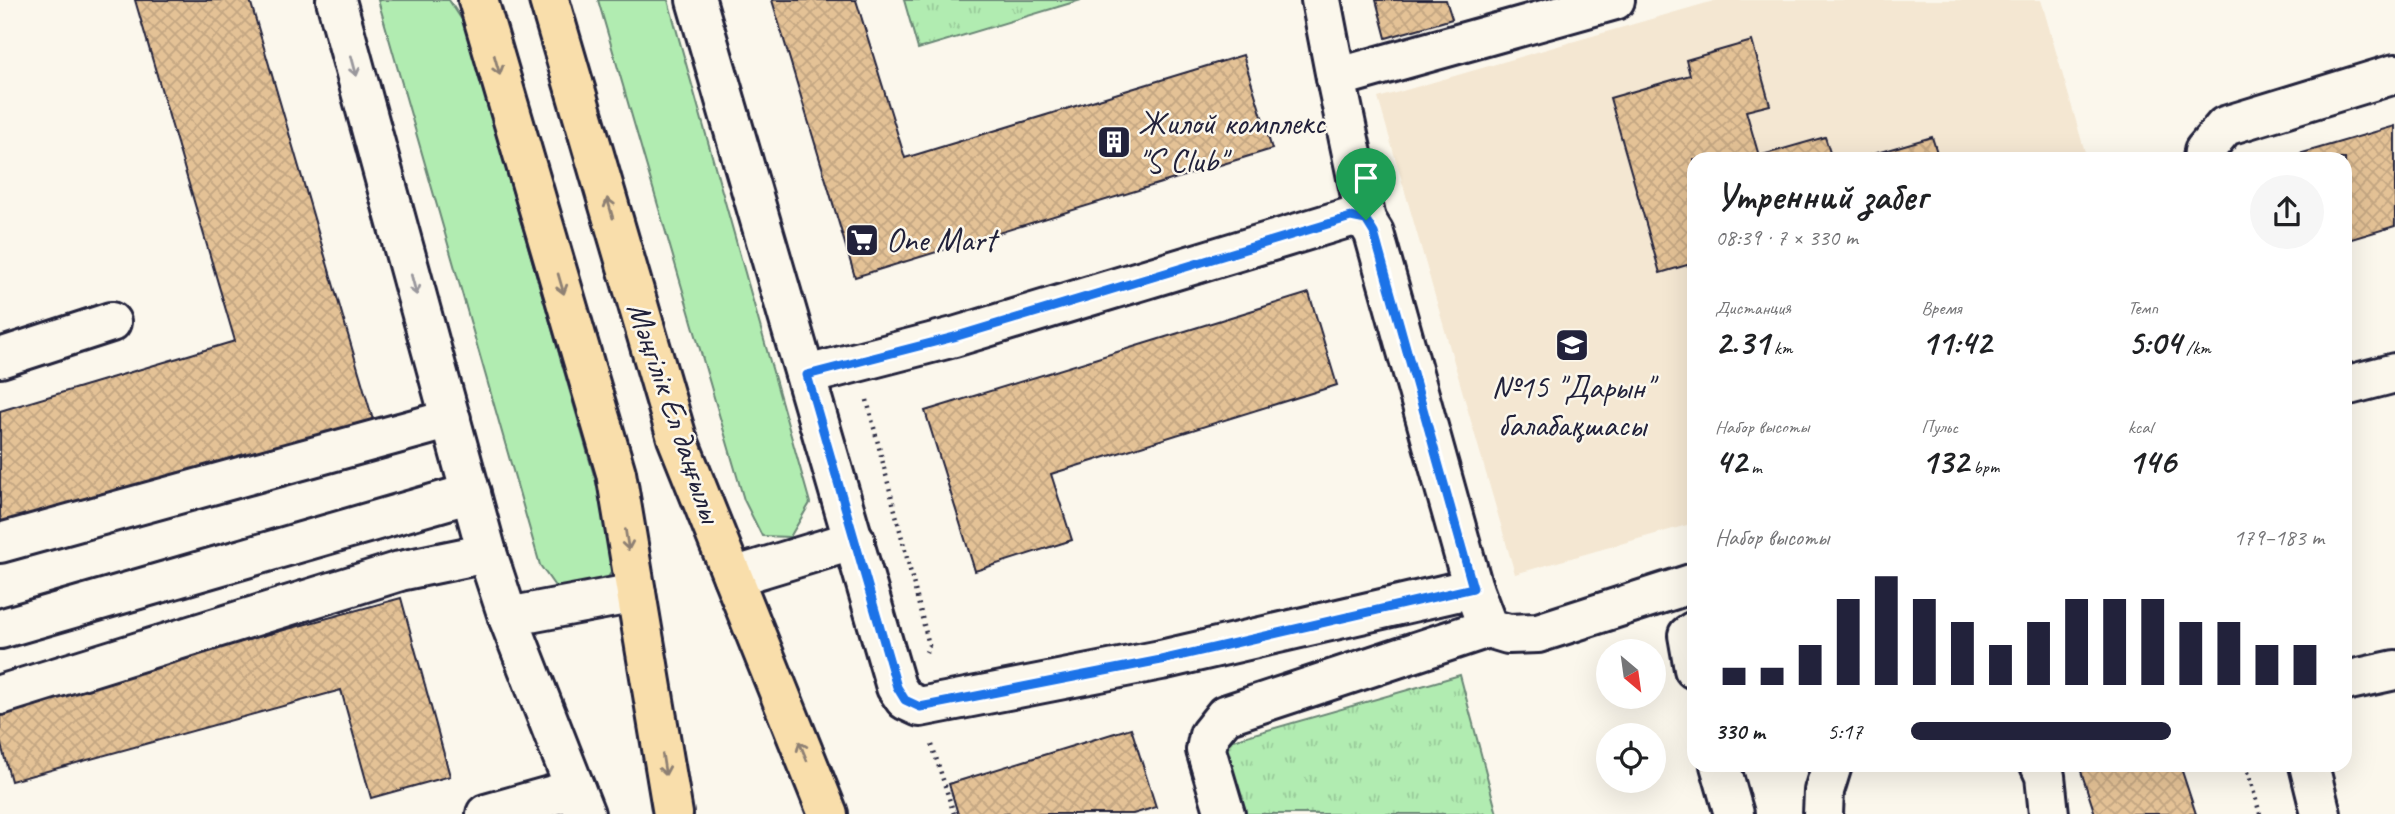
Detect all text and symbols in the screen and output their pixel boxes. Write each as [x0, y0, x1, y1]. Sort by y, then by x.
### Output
one-way arrow [348, 54, 361, 77]
one-way arrow [492, 54, 505, 76]
place label: Жилой комплекс "S Club" [1138, 102, 1327, 182]
building icon: Жилой комплекс "S Club" [1095, 123, 1133, 161]
pin [1336, 148, 1396, 220]
icon: arrive [1347, 159, 1385, 197]
text: Утренний забег [1715, 173, 1927, 220]
button: share [2250, 175, 2324, 249]
one-way arrow [602, 197, 615, 219]
place label: One Mart [886, 219, 1000, 261]
supermarket icon: One Mart [843, 221, 881, 259]
text: 08:39 · 7 × 330 m [1715, 223, 1858, 252]
one-way arrow [555, 272, 568, 295]
one-way arrow [408, 273, 421, 296]
street label: Мәңгілік Ел даңғылы [618, 296, 733, 530]
text: Дистанция [1715, 296, 1791, 320]
text: Время [1921, 296, 1961, 320]
text: Темп [2128, 296, 2158, 320]
text: 2.31 [1715, 320, 1769, 365]
text: 11:42 [1921, 320, 1991, 365]
text: 5:04 [2128, 320, 2181, 365]
school or university icon: №15 "Дарын" балабақшасы [1553, 326, 1591, 364]
text: km [1769, 336, 1792, 360]
text: /km [2181, 336, 2211, 360]
place label: №15 "Дарын" балабақшасы [1492, 366, 1659, 446]
text: Набор высоты [1715, 415, 1809, 439]
text: Пульс [1921, 415, 1958, 439]
text: kcal [2128, 415, 2153, 439]
text: 42 [1715, 439, 1747, 484]
text: 132 [1921, 439, 1969, 484]
text: 146 [2128, 439, 2176, 484]
text: m [1747, 455, 1762, 479]
text: bpm [1969, 455, 1999, 479]
text: Набор высоты [1715, 523, 1829, 552]
text: 179–183 m [2233, 523, 2324, 552]
one-way arrow [621, 528, 634, 551]
north arrow [1596, 639, 1666, 709]
map controls [1596, 639, 1666, 793]
text: 330 m [1715, 717, 1765, 746]
text: 5:17 [1827, 717, 1863, 746]
button: locate [1596, 723, 1666, 793]
one-way arrow [795, 740, 808, 762]
one-way arrow [658, 753, 671, 775]

